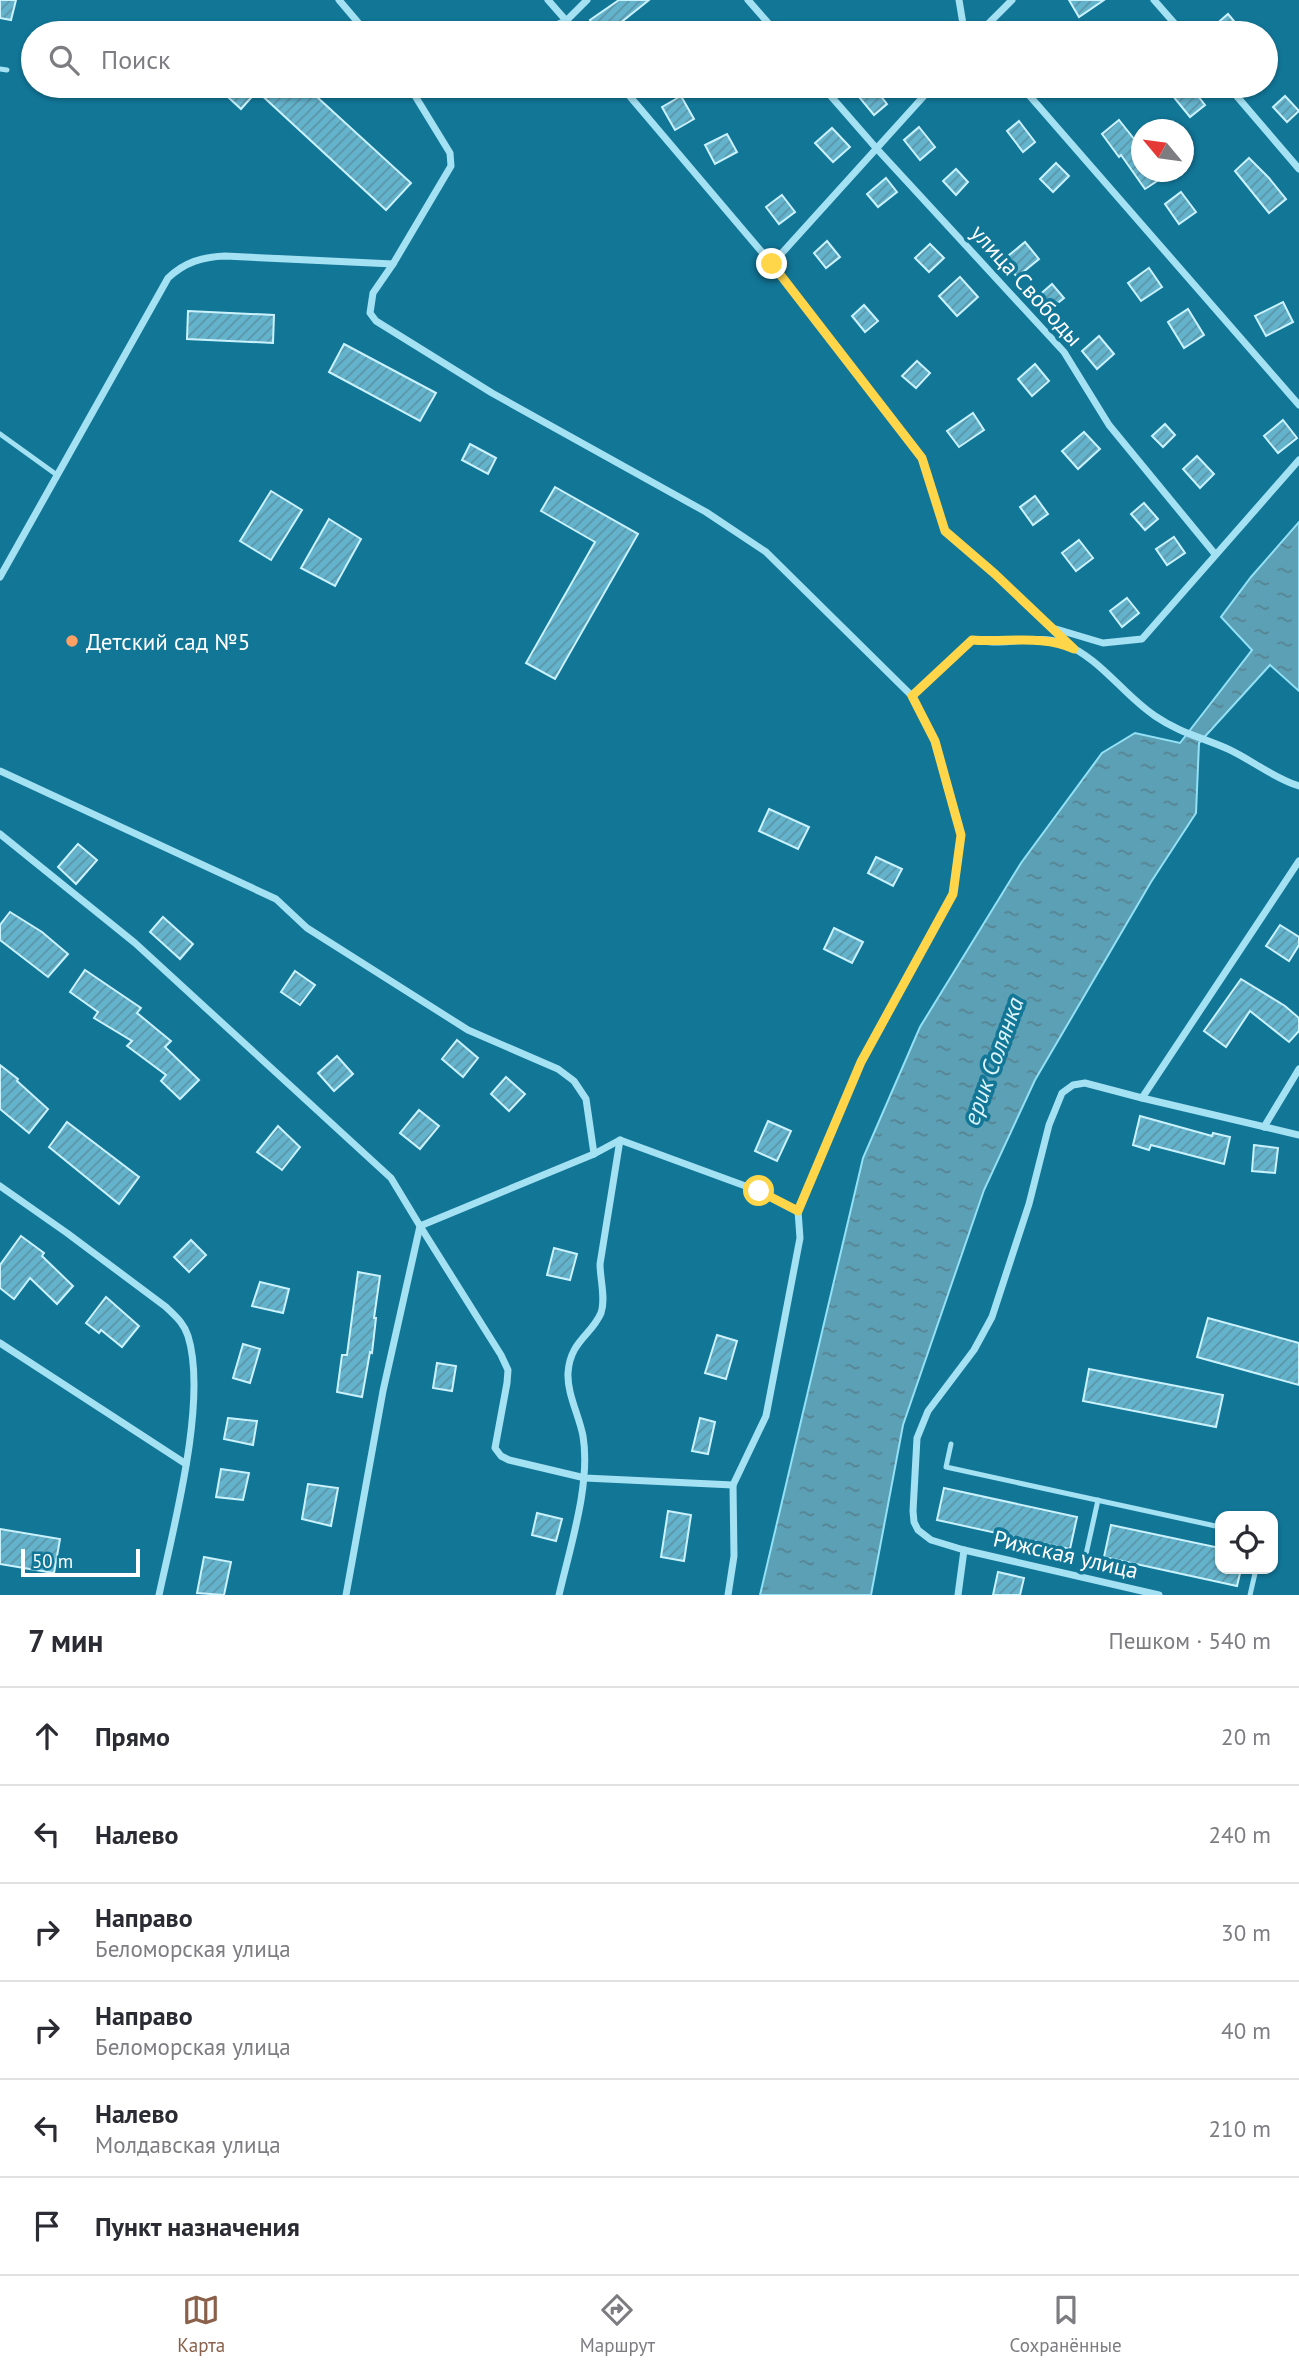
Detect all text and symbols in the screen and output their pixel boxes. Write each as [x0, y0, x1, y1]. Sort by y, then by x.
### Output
search box [21, 21, 1278, 98]
icon: search [45, 41, 83, 79]
text: Поиск [101, 43, 170, 76]
north arrow [1131, 119, 1194, 182]
street label: улица Свободы [965, 218, 1089, 352]
route end [756, 248, 787, 279]
place label: Детский сад №5 [86, 627, 250, 656]
marker: Детский сад №5 [64, 633, 80, 649]
water label: ерик Солянка [956, 993, 1031, 1129]
route start [743, 1175, 774, 1206]
map controls [1215, 1511, 1278, 1574]
button: locate [1215, 1511, 1278, 1574]
street label: Рижская улица [991, 1523, 1141, 1585]
scale bar [21, 1546, 140, 1578]
text: 50 m [32, 1549, 73, 1573]
text: 7 мин [28, 1621, 103, 1660]
text: Пешком · 540 m [1108, 1626, 1271, 1655]
icon: ahead [28, 1717, 66, 1755]
text: Прямо [95, 1720, 170, 1753]
text: 20 m [1221, 1722, 1271, 1751]
icon: left [28, 1815, 66, 1853]
text: Налево [95, 1818, 179, 1851]
text: 240 m [1209, 1820, 1271, 1849]
text: Направо [95, 1901, 193, 1934]
icon: right [28, 1913, 66, 1951]
text: 30 m [1221, 1918, 1271, 1947]
text: Беломорская улица [95, 1934, 291, 1963]
text: Направо [95, 1999, 193, 2032]
icon: right [28, 2011, 66, 2049]
text: 40 m [1221, 2016, 1271, 2045]
text: Беломорская улица [95, 2032, 291, 2061]
text: Налево [95, 2097, 179, 2130]
icon: left [28, 2109, 66, 2147]
text: 210 m [1209, 2114, 1271, 2143]
text: Молдавская улица [95, 2130, 281, 2159]
icon: arrive [28, 2207, 66, 2245]
text: Пункт назначения [95, 2210, 300, 2243]
tab: Карта [177, 2291, 225, 2357]
tab: Маршрут [580, 2291, 655, 2357]
tab: Сохранённые [1010, 2291, 1122, 2357]

